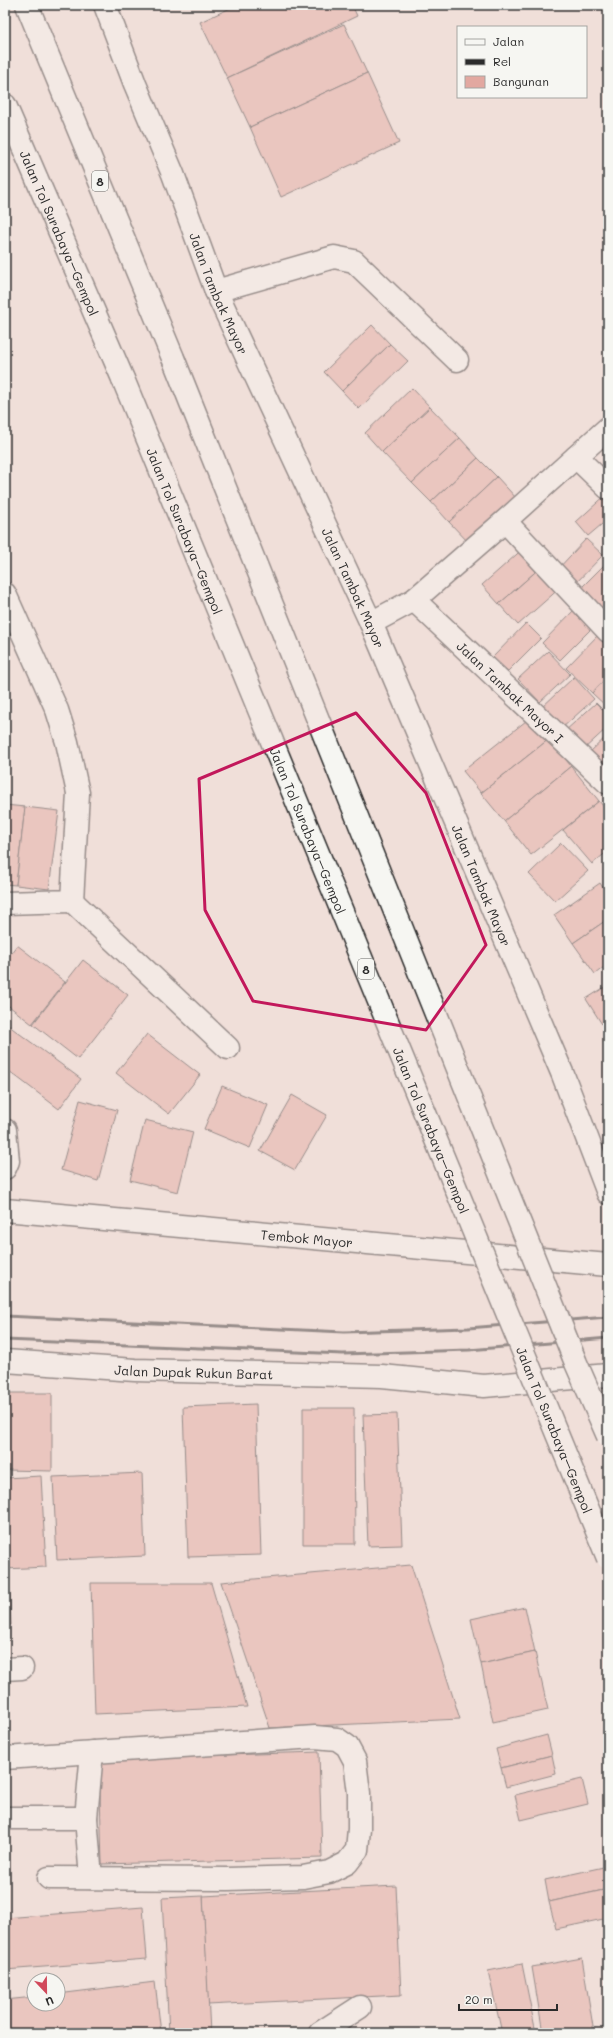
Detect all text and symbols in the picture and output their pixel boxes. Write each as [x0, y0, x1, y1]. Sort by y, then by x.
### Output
legend [457, 26, 587, 98]
text: Jalan [493, 33, 524, 49]
text: Rel [493, 53, 511, 69]
text: Bangunan [493, 73, 549, 89]
street label: Jalan Tol Surabaya–Gempol [17, 147, 103, 318]
road number: 8 [92, 171, 108, 191]
street label: Jalan Tambak Mayor [187, 230, 253, 357]
street label: Jalan Tol Surabaya–Gempol [144, 445, 227, 616]
street label: Jalan Tambak Mayor [319, 525, 389, 650]
street label: Jalan Tambak Mayor I [454, 637, 568, 746]
street label: Jalan Tol Surabaya–Gempol [267, 745, 350, 916]
street label: Jalan Tambak Mayor [449, 822, 516, 949]
road number: 8 [358, 959, 374, 979]
street label: Jalan Tol Surabaya–Gempol [390, 1044, 474, 1216]
street label: Tembok Mayor [260, 1225, 353, 1250]
street label: Jalan Tol Surabaya–Gempol [513, 1344, 597, 1515]
street label: Jalan Dupak Rukun Barat [114, 1360, 273, 1382]
north arrow [26, 1972, 66, 2012]
scale bar [459, 1986, 557, 2012]
text: 20 m [465, 1991, 493, 2007]
text: U [44, 1993, 56, 2010]

